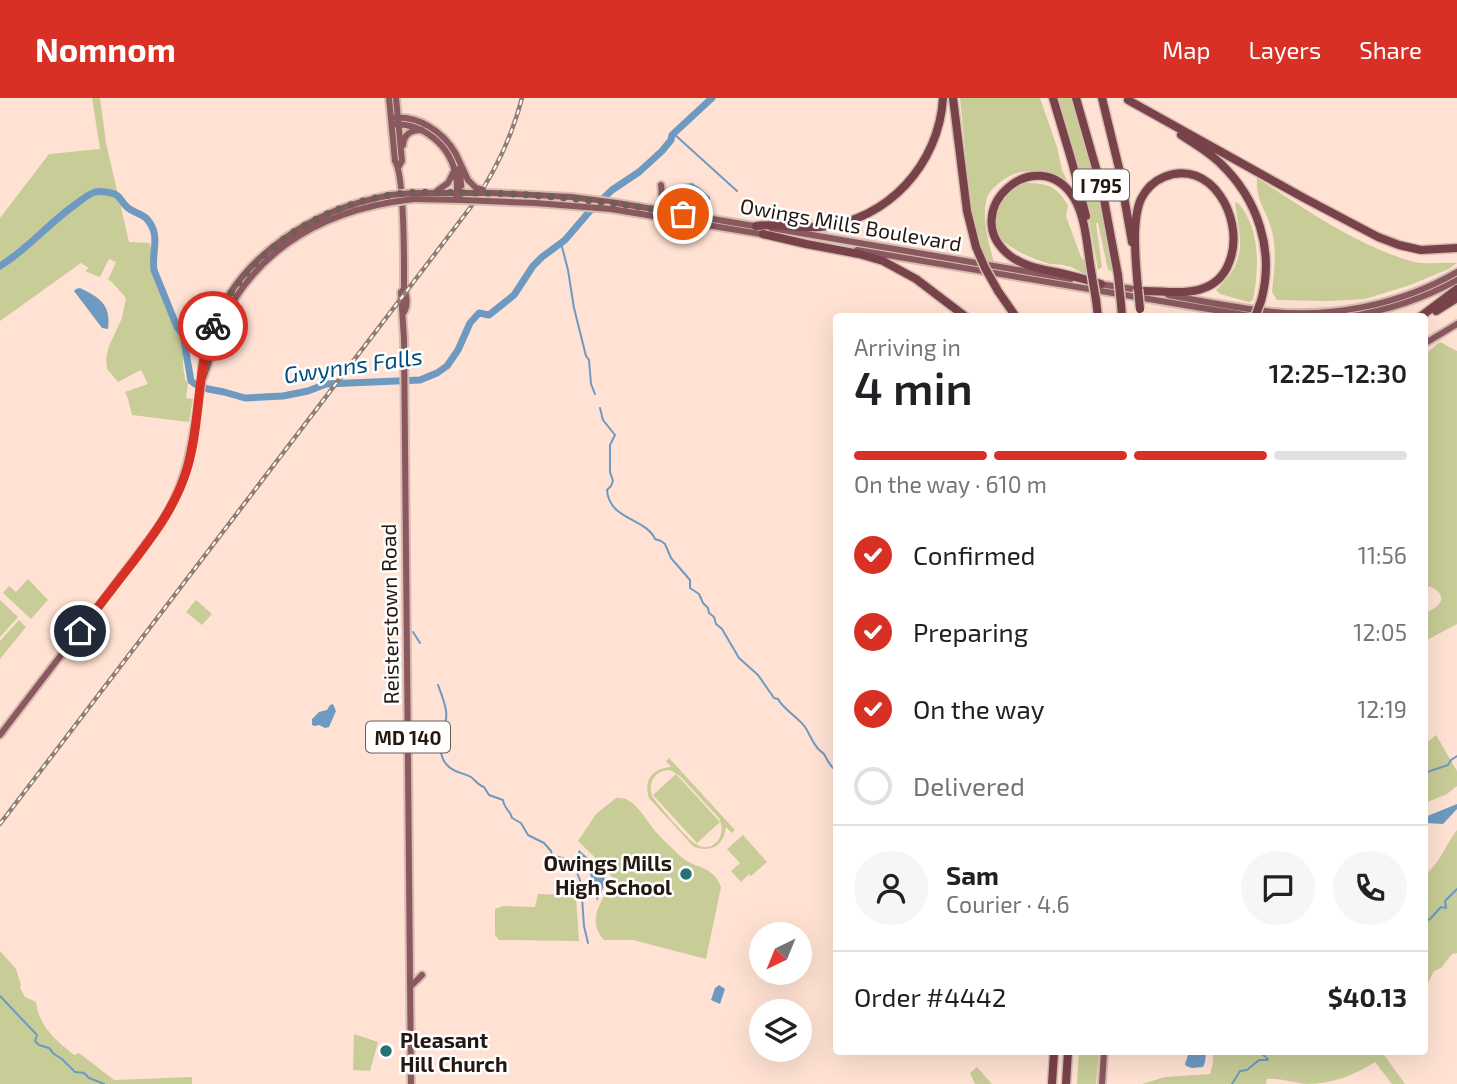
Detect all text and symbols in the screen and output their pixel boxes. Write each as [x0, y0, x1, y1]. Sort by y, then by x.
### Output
text: Nomnom [35, 29, 176, 69]
text: Map [1162, 35, 1210, 64]
text: Layers [1248, 35, 1321, 64]
text: Share [1359, 35, 1422, 64]
road number: I 795 [1073, 170, 1129, 200]
pin [653, 184, 713, 244]
street label: Owings Mills Boulevard [738, 192, 964, 256]
icon: bag [664, 195, 702, 233]
courier [178, 291, 248, 361]
icon: bike [194, 307, 232, 345]
text: Arriving in [854, 333, 961, 361]
water label: Gwynns Falls [282, 341, 424, 389]
text: 12:25–12:30 [1269, 357, 1407, 388]
text: 4 min [854, 359, 973, 414]
text: On the way · 610 m [854, 470, 1047, 498]
street label: Reisterstown Road [375, 523, 403, 705]
icon: check [854, 536, 892, 574]
text: Confirmed [913, 539, 1036, 570]
text: 11:56 [1358, 541, 1407, 569]
pin [50, 601, 110, 661]
icon: home [61, 612, 99, 650]
icon: check [854, 613, 892, 651]
text: Preparing [913, 616, 1028, 647]
text: 12:05 [1353, 618, 1407, 646]
icon: check [854, 690, 892, 728]
text: On the way [913, 693, 1044, 724]
text: 12:19 [1357, 695, 1407, 723]
road number: MD 140 [366, 722, 450, 752]
text: Delivered [913, 770, 1025, 801]
place label: Owings Mills High School [543, 850, 672, 899]
button: person [854, 851, 928, 925]
button: chat [1241, 851, 1315, 925]
button: phone [1333, 851, 1407, 925]
text: Sam [946, 859, 999, 890]
marker: Owings Mills High School [678, 866, 694, 882]
text: Courier · 4.6 [946, 890, 1070, 918]
north arrow [749, 922, 812, 985]
map controls [749, 922, 812, 1062]
text: Order #4442 [854, 981, 1006, 1012]
text: $40.13 [1328, 981, 1407, 1012]
button: layers [749, 999, 812, 1062]
place label: Pleasant Hill Church [400, 1027, 508, 1076]
marker: Pleasant Hill Church [378, 1043, 394, 1059]

